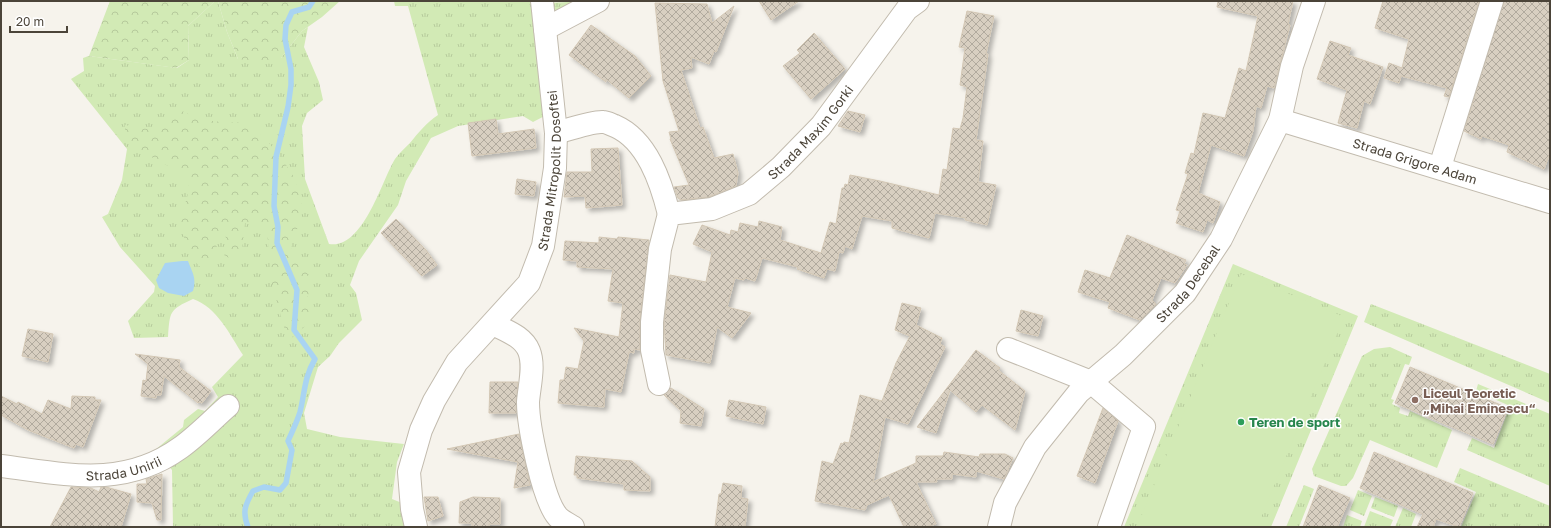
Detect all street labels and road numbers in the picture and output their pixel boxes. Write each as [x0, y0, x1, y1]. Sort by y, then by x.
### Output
street label: Strada Maxim Gorki [764, 82, 856, 183]
street label: Strada Mitropolit Dosoftei [534, 89, 564, 253]
street label: Strada Grigore Adam [1351, 135, 1479, 187]
street label: Strada Decebal [1152, 241, 1223, 326]
street label: Strada Unirii [86, 453, 164, 483]

